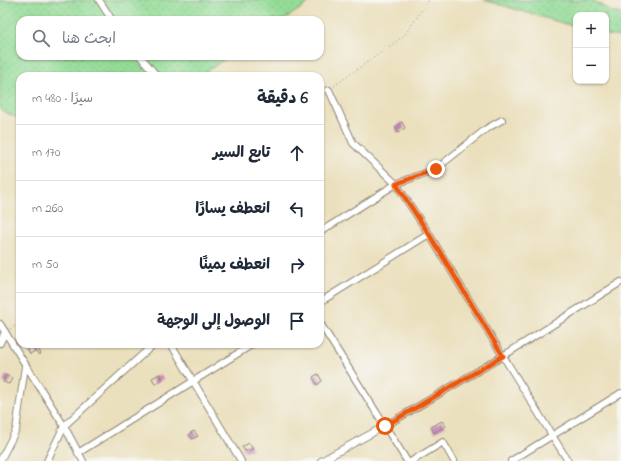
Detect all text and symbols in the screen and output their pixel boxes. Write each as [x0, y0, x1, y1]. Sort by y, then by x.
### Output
map controls [573, 12, 609, 84]
button: + [573, 12, 609, 48]
search box [16, 16, 324, 60]
icon: search [30, 27, 52, 49]
text: ابحث هنا [62, 28, 116, 50]
button: − [573, 48, 609, 84]
text: 6 دقيقة [257, 86, 308, 111]
text: سيرًا · 480 m [32, 89, 93, 108]
text: تابع السير [213, 142, 270, 164]
icon: ahead [286, 142, 308, 164]
text: 170 m [32, 143, 60, 162]
route end [427, 160, 445, 178]
text: انعطف يسارًا [195, 198, 270, 220]
icon: left [286, 198, 308, 220]
text: 260 m [32, 199, 63, 218]
text: انعطف يمينًا [199, 254, 270, 276]
icon: right [286, 254, 308, 276]
text: 50 m [32, 255, 58, 274]
text: الوصول إلى الوجهة [157, 310, 270, 332]
icon: arrive [286, 310, 308, 332]
route start [376, 417, 394, 435]

